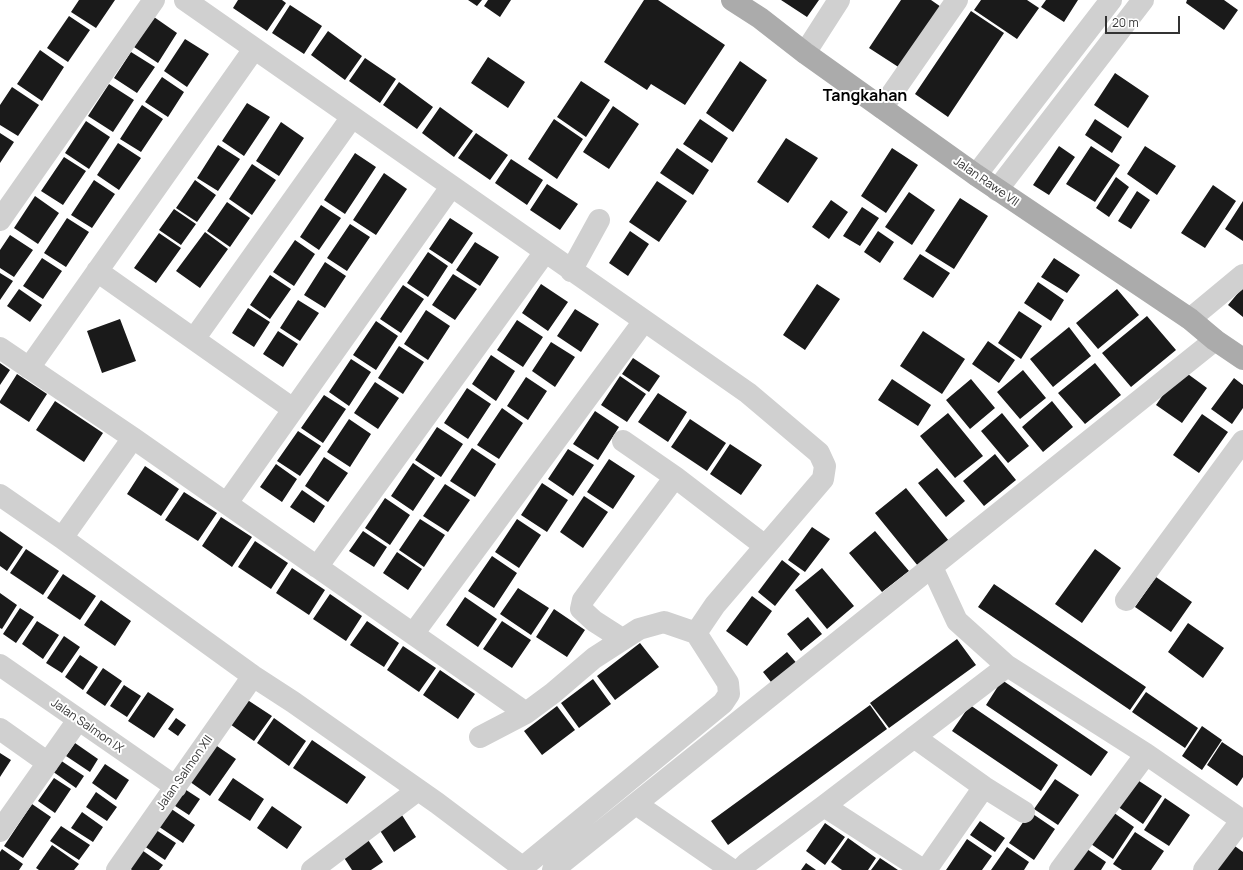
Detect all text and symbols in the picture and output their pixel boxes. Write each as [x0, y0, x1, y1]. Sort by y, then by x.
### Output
scale bar [1107, 8, 1182, 34]
text: 20 m [1112, 14, 1139, 31]
district label: Tangkahan [823, 87, 907, 107]
street label: Jalan Rawe VII [951, 154, 1021, 210]
street label: Jalan Salmon IX [48, 696, 126, 756]
street label: Jalan Salmon XII [154, 733, 216, 813]

